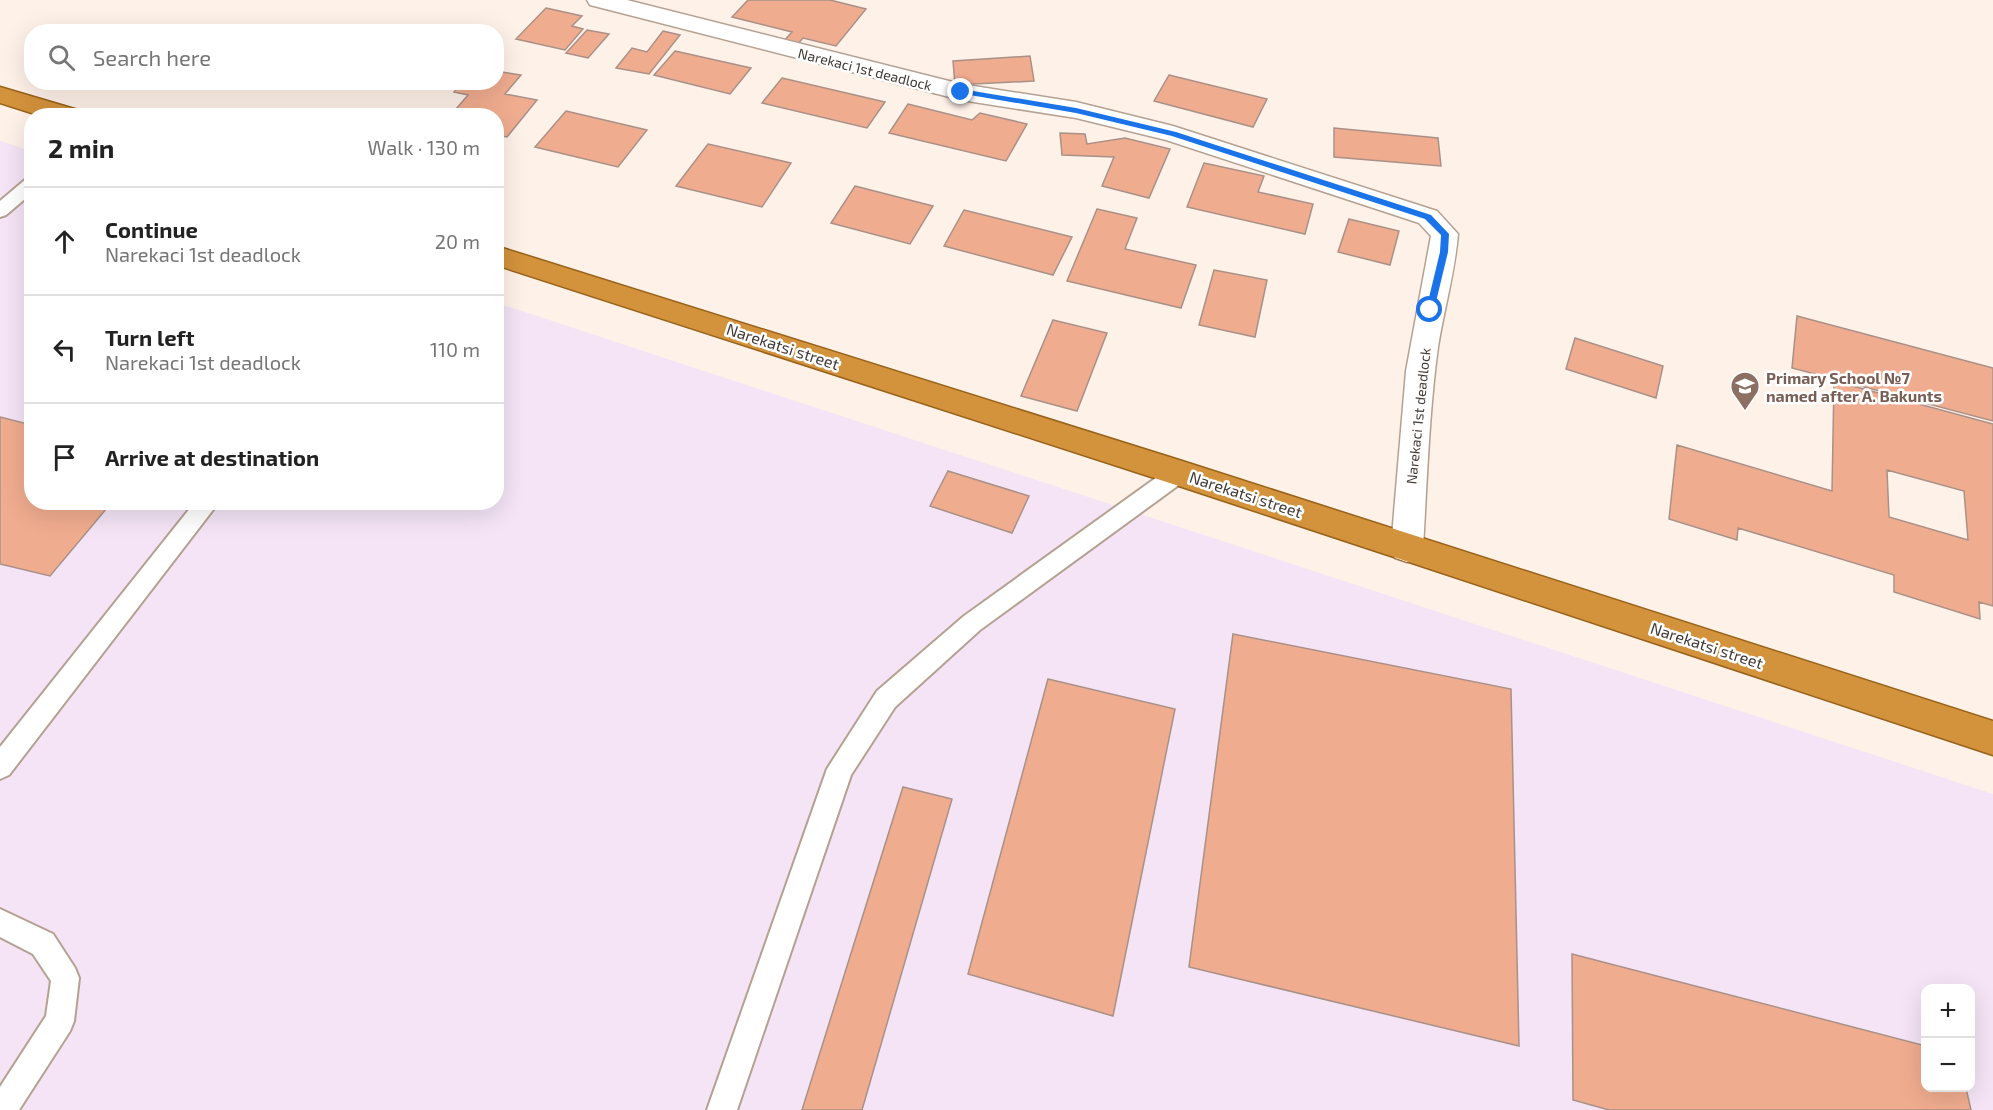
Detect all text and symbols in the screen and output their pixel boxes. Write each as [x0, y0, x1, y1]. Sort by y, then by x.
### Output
search box [24, 24, 504, 90]
icon: search [45, 41, 78, 74]
text: Search here [93, 44, 211, 70]
street label: Narekaci 1st deadlock [796, 44, 934, 94]
route end [947, 78, 973, 104]
text: 2 min [48, 132, 114, 163]
text: Walk · 130 m [368, 135, 480, 159]
text: Continue [105, 216, 198, 242]
icon: ahead [48, 225, 81, 258]
text: 20 m [435, 229, 480, 253]
text: Narekaci 1st deadlock [105, 242, 301, 266]
route start [1416, 296, 1442, 322]
street label: Narekatsi street [724, 319, 842, 373]
text: Turn left [105, 324, 194, 350]
icon: left [48, 333, 81, 366]
text: 110 m [430, 337, 480, 361]
street label: Narekaci 1st deadlock [1402, 347, 1434, 485]
text: Narekaci 1st deadlock [105, 350, 301, 374]
place label: Primary School №7 named after A. Bakunts [1766, 368, 1942, 405]
school or university icon: Primary School №7 named after A. Bakunts [1729, 370, 1761, 412]
icon: arrive [48, 441, 81, 474]
text: Arrive at destination [105, 444, 319, 470]
street label: Narekatsi street [1187, 467, 1305, 521]
street label: Narekatsi street [1648, 618, 1766, 672]
map controls [1921, 984, 1975, 1092]
button: + [1921, 984, 1975, 1038]
button: − [1921, 1038, 1975, 1092]

